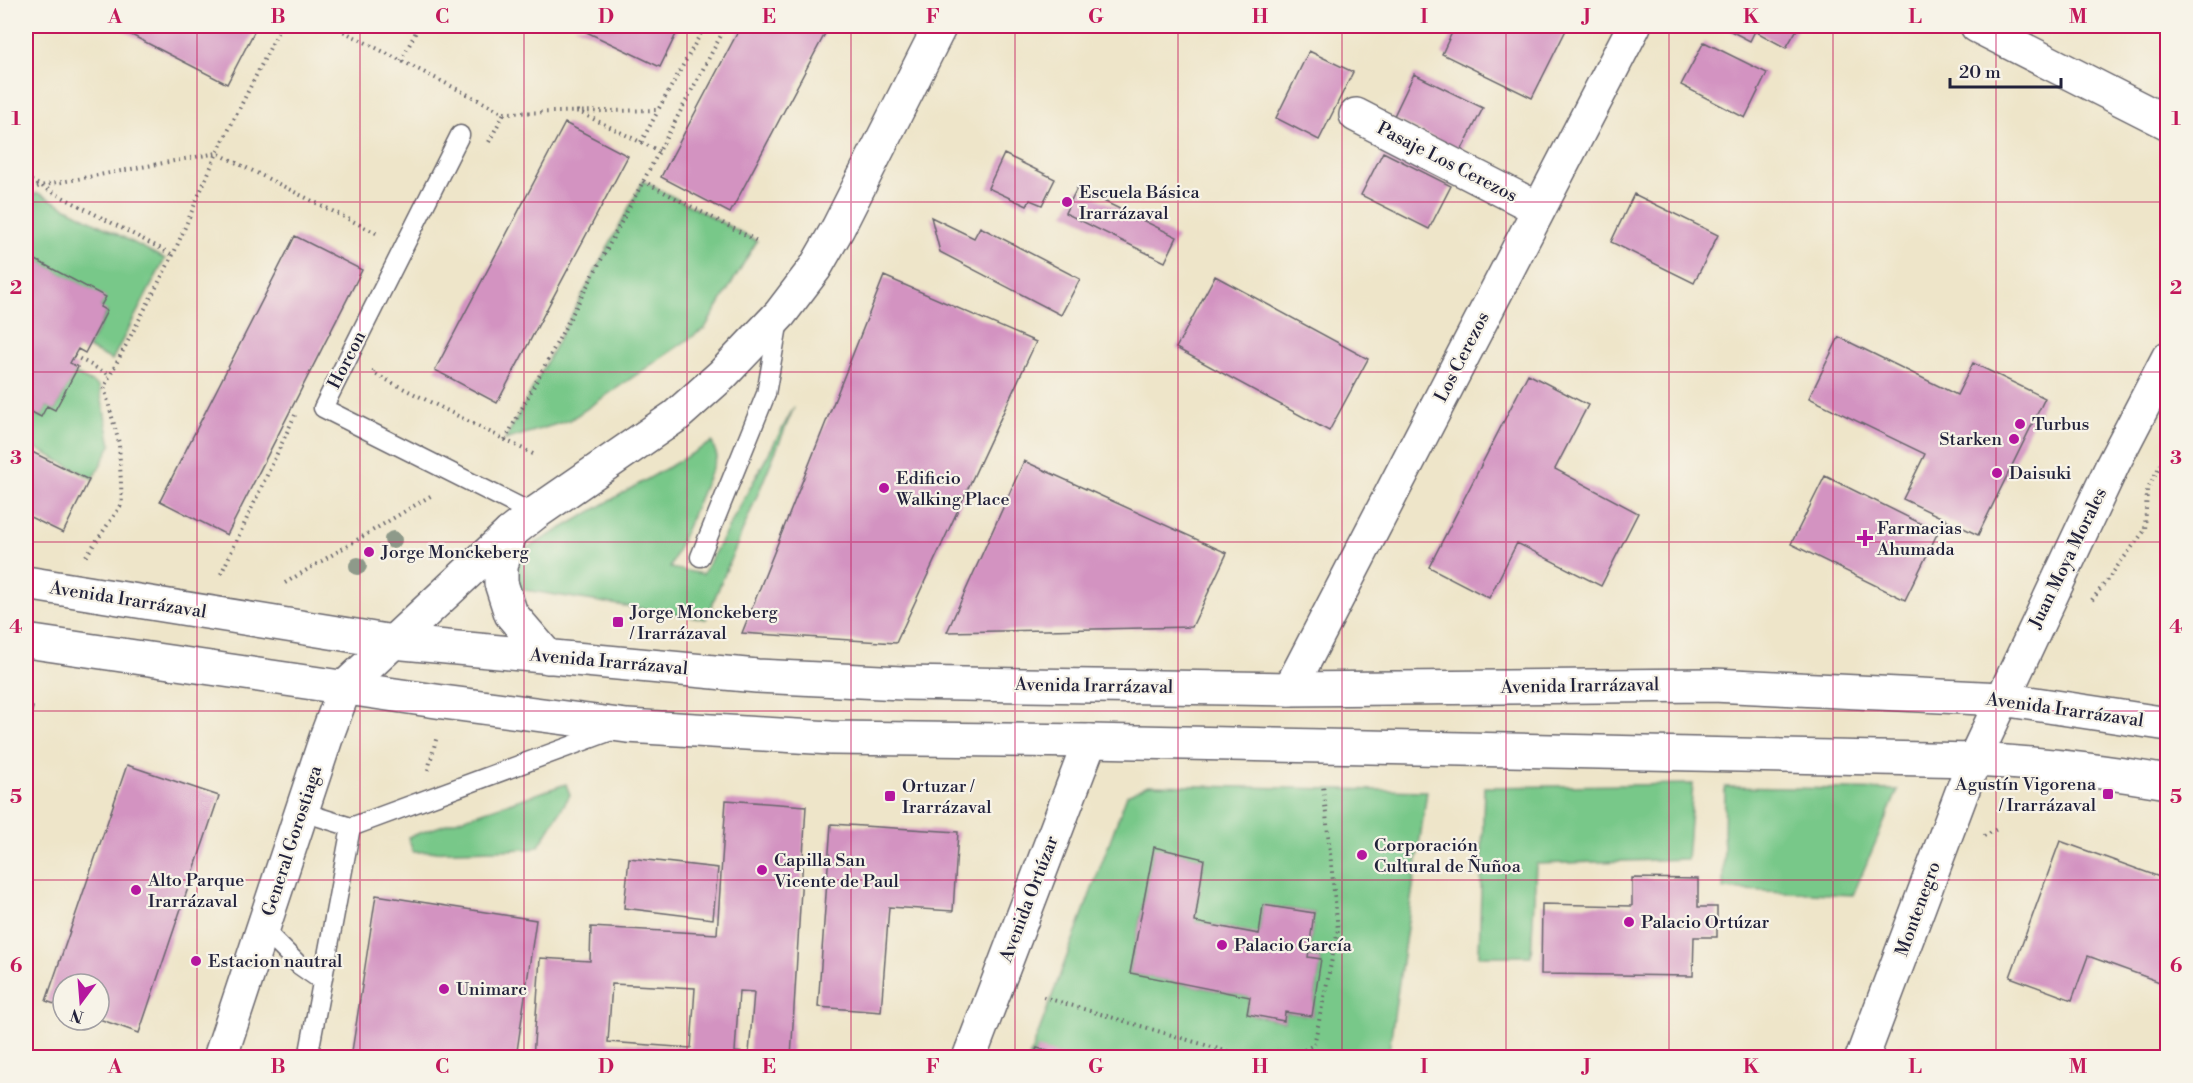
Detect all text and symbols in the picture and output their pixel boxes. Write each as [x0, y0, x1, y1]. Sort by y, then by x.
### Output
text: A [107, 5, 123, 30]
text: B [270, 5, 286, 30]
text: C [435, 5, 449, 30]
text: D [598, 5, 614, 30]
text: E [762, 5, 776, 30]
text: F [926, 5, 940, 30]
text: G [1088, 5, 1104, 30]
text: H [1252, 5, 1269, 30]
text: I [1420, 5, 1428, 30]
text: J [1580, 5, 1591, 30]
text: K [1743, 5, 1760, 30]
text: L [1908, 5, 1922, 30]
text: M [2069, 5, 2088, 30]
scale bar [1950, 51, 2061, 89]
text: 20 m [1959, 61, 2001, 84]
text: 1 [11, 107, 21, 132]
text: 1 [2171, 107, 2181, 132]
street label: Pasaje Los Cerezos [1373, 117, 1521, 207]
place label: Escuela Básica Irarrázaval [1079, 181, 1201, 225]
marker: Escuela Básica Irarrázaval [1060, 195, 1074, 209]
text: 2 [10, 276, 22, 301]
text: 2 [2170, 276, 2182, 301]
street label: Los Cerezos [1429, 308, 1495, 406]
street label: Horcon [323, 327, 371, 393]
place label: Turbus [2032, 413, 2090, 436]
marker: Turbus [2013, 417, 2027, 431]
place label: Starken [1939, 428, 2002, 451]
marker: Starken [2007, 432, 2021, 446]
text: 3 [10, 446, 22, 471]
text: 3 [2170, 446, 2182, 471]
place label: Daisuki [2009, 462, 2072, 485]
marker: Daisuki [1990, 466, 2004, 480]
place label: Edificio Walking Place [895, 467, 1010, 511]
marker: Edificio Walking Place [877, 481, 891, 495]
street label: Juan Moya Morales [2024, 484, 2112, 633]
place label: Farmacias Ahumada [1876, 517, 1962, 561]
marker: Farmacias Ahumada [1858, 531, 1872, 545]
place label: Jorge Monckeberg [380, 541, 530, 564]
marker: Jorge Monckeberg [362, 545, 376, 559]
street label: Avenida Irarrázaval [47, 576, 209, 624]
place label: Jorge Monckeberg / Irarrázaval [629, 601, 779, 645]
text: 4 [9, 615, 23, 640]
marker: Jorge Monckeberg / Irarrázaval [611, 615, 625, 629]
text: 4 [2169, 615, 2183, 640]
street label: Avenida Irarrázaval [528, 644, 690, 680]
street label: Avenida Irarrázaval [1014, 673, 1174, 699]
street label: Avenida Irarrázaval [1500, 673, 1660, 699]
street label: Avenida Irarrázaval [1984, 687, 2146, 733]
street label: General Gorostiaga [257, 762, 327, 919]
place label: Agustín Vigorena / Irarrázaval [1954, 773, 2097, 817]
place label: Ortuzar / Irarrázaval [902, 775, 992, 819]
text: 5 [10, 785, 22, 810]
text: 5 [2170, 785, 2182, 810]
marker: Agustín Vigorena / Irarrázaval [2101, 787, 2115, 801]
marker: Ortuzar / Irarrázaval [883, 789, 897, 803]
street label: Avenida Ortúzar [994, 832, 1064, 966]
place label: Corporación Cultural de Ñuñoa [1374, 834, 1522, 878]
marker: Corporación Cultural de Ñuñoa [1355, 848, 1369, 862]
place label: Capilla San Vicente de Paul [773, 849, 899, 893]
street label: Montenegro [1890, 858, 1946, 960]
marker: Capilla San Vicente de Paul [755, 863, 769, 877]
place label: Alto Parque Irarrázaval [147, 869, 244, 913]
marker: Alto Parque Irarrázaval [129, 883, 143, 897]
place label: Palacio Ortúzar [1641, 911, 1770, 934]
marker: Palacio Ortúzar [1622, 915, 1636, 929]
place label: Palacio García [1234, 934, 1353, 957]
marker: Palacio García [1215, 938, 1229, 952]
place label: Estacion nautral [208, 950, 343, 973]
text: 6 [10, 954, 23, 979]
marker: Estacion nautral [189, 954, 203, 968]
text: 6 [2170, 954, 2183, 979]
north arrow [51, 972, 111, 1032]
place label: Unimarc [456, 978, 527, 1001]
marker: Unimarc [437, 982, 451, 996]
text: N [68, 1004, 86, 1027]
text: A [107, 1055, 123, 1080]
text: B [270, 1055, 286, 1080]
text: C [435, 1055, 449, 1080]
text: D [598, 1055, 614, 1080]
text: E [762, 1055, 776, 1080]
text: F [926, 1055, 940, 1080]
text: G [1088, 1055, 1104, 1080]
text: H [1252, 1055, 1269, 1080]
text: I [1420, 1055, 1428, 1080]
text: J [1580, 1055, 1591, 1080]
text: K [1743, 1055, 1760, 1080]
text: L [1908, 1055, 1922, 1080]
text: M [2069, 1055, 2088, 1080]

